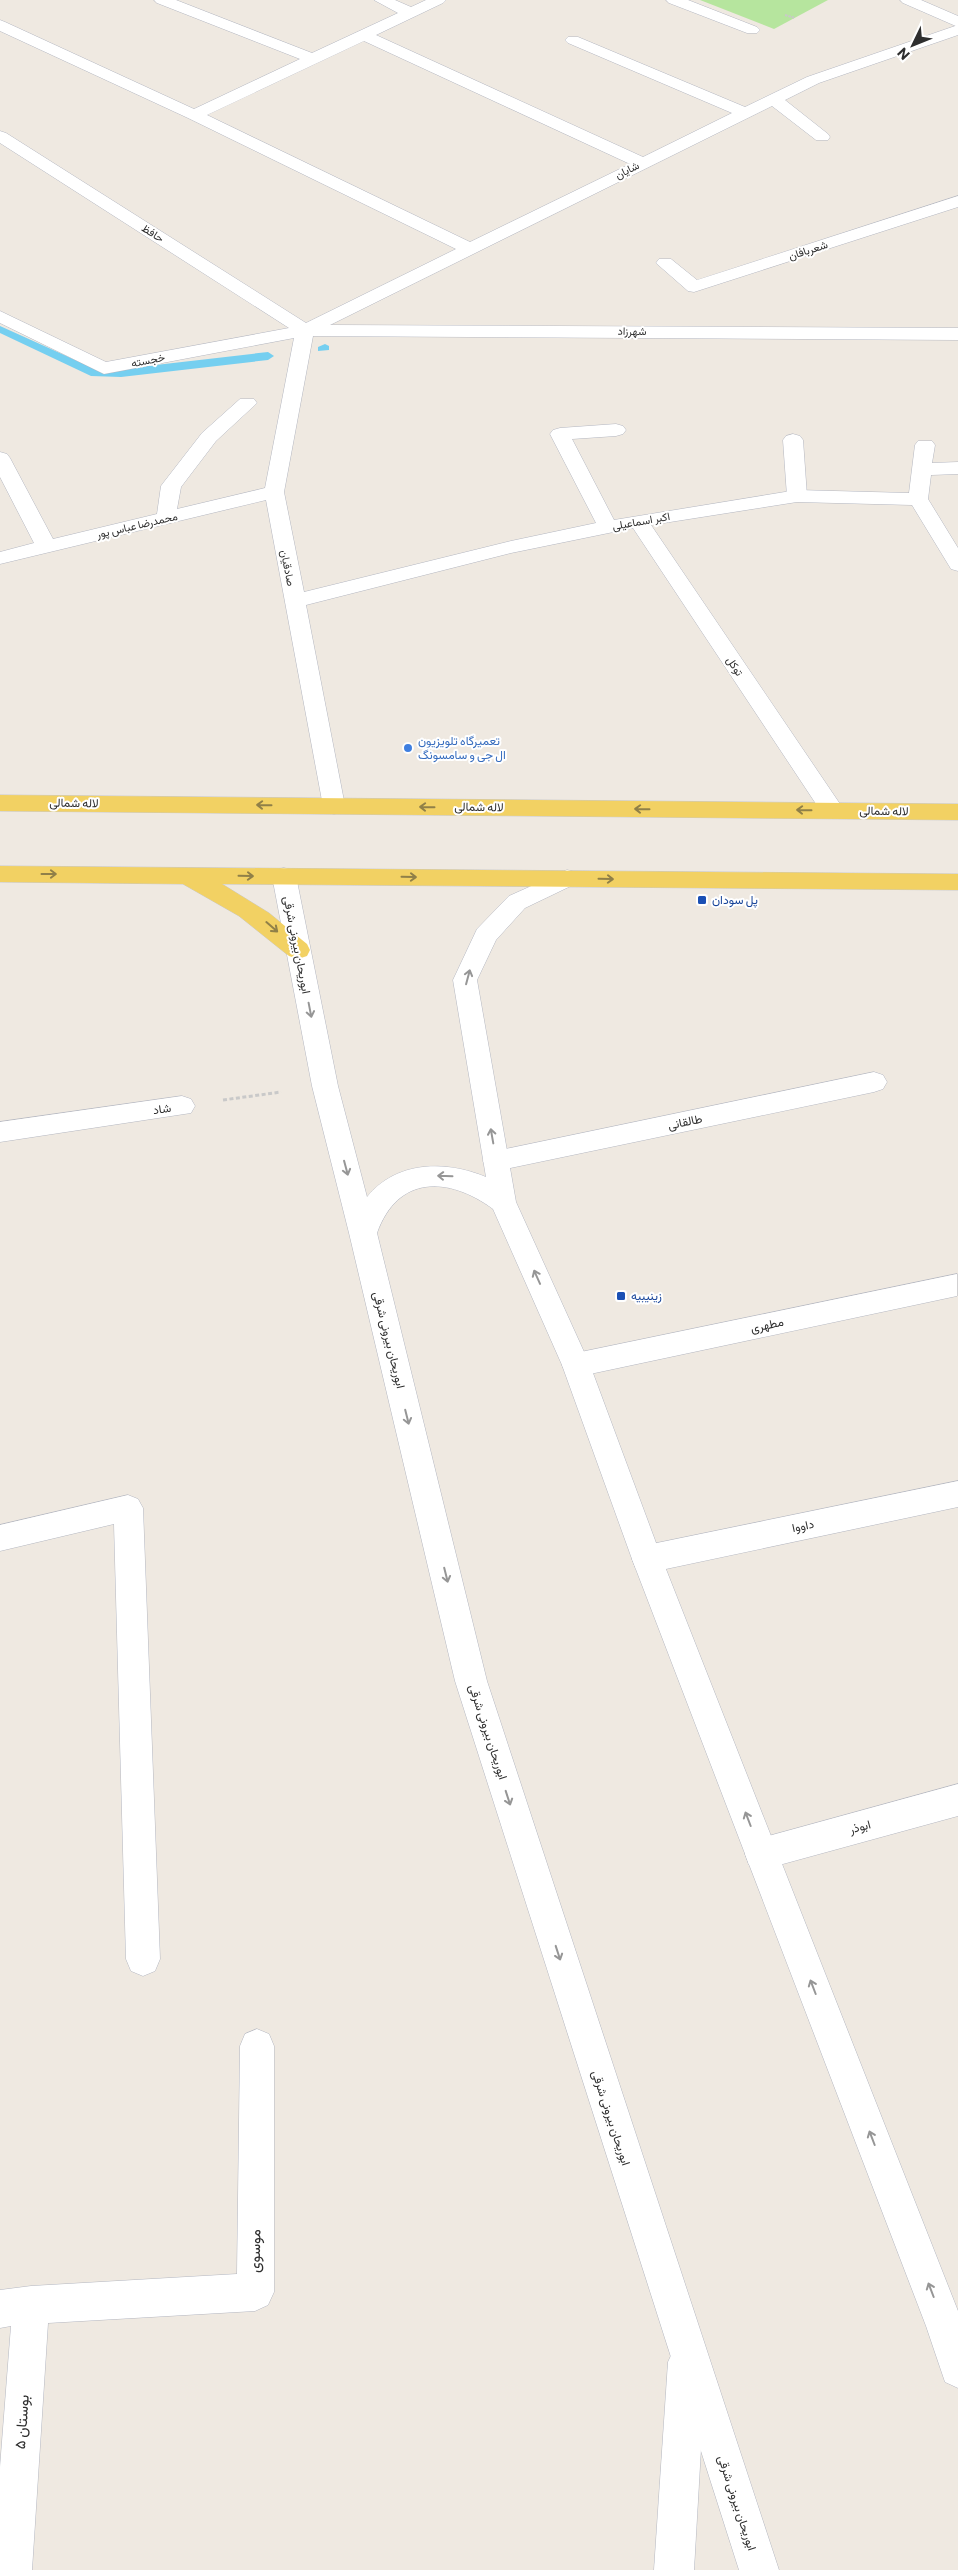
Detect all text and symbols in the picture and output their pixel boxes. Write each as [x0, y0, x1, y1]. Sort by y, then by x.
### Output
north arrow [888, 20, 938, 70]
text: N [893, 45, 913, 64]
street label: شایان [613, 158, 642, 182]
street label: حافظ [140, 221, 167, 244]
street label: شعربافان [787, 237, 830, 263]
street label: شهرزاد [617, 324, 647, 338]
street label: خجسته [130, 350, 166, 370]
street label: محمدرضا عباس پور [94, 509, 179, 542]
street label: اکبر اسماعیلی [611, 509, 671, 533]
street label: صادقیان [278, 549, 298, 587]
street label: توکل [723, 654, 747, 679]
place label: تعمیرگاه تلویزیون ال جی و سامسونگ [418, 733, 506, 763]
marker: تعمیرگاه تلویزیون ال جی و سامسونگ [402, 742, 414, 754]
street label: لاله شمالی [49, 795, 99, 811]
street label: لاله شمالی [454, 799, 504, 815]
one-way arrow [257, 800, 273, 810]
one-way arrow [419, 802, 436, 812]
street label: لاله شمالی [859, 803, 909, 819]
one-way arrow [634, 804, 650, 814]
one-way arrow [797, 805, 813, 815]
one-way arrow [40, 869, 56, 879]
one-way arrow [238, 871, 254, 881]
one-way arrow [400, 872, 416, 882]
one-way arrow [598, 874, 614, 884]
place label: پل سودان [712, 892, 758, 908]
marker: پل سودان [696, 894, 708, 906]
street label: ابوریحان بیرونی شرقی [280, 895, 314, 995]
one-way arrow [265, 921, 278, 932]
one-way arrow [464, 969, 474, 985]
one-way arrow [306, 1002, 315, 1018]
street label: شاد [152, 1100, 172, 1116]
street label: طالقانی [666, 1111, 704, 1133]
one-way arrow [486, 1129, 496, 1145]
one-way arrow [342, 1160, 351, 1176]
one-way arrow [437, 1171, 453, 1180]
one-way arrow [532, 1270, 542, 1285]
place label: زینیبیه [631, 1288, 662, 1304]
street label: ابوریحان بیرونی شرقی [369, 1290, 409, 1390]
marker: زینیبیه [615, 1290, 627, 1302]
street label: مطهری [749, 1314, 785, 1336]
one-way arrow [403, 1408, 412, 1424]
street label: داووا [791, 1516, 816, 1536]
one-way arrow [441, 1566, 451, 1582]
street label: ابوریحان بیرونی شرقی [465, 1682, 511, 1782]
one-way arrow [504, 1790, 514, 1806]
one-way arrow [743, 1812, 752, 1827]
street label: ابوذر [847, 1816, 872, 1838]
one-way arrow [553, 1945, 563, 1961]
one-way arrow [808, 1980, 817, 1995]
street label: ابوریحان بیرونی شرقی [588, 2068, 634, 2168]
one-way arrow [867, 2131, 876, 2147]
street label: موسوی [245, 2229, 265, 2273]
one-way arrow [926, 2283, 935, 2298]
street label: بوستان ۵ [10, 2394, 33, 2450]
street label: ابوریحان بیرونی شرقی [714, 2453, 760, 2553]

